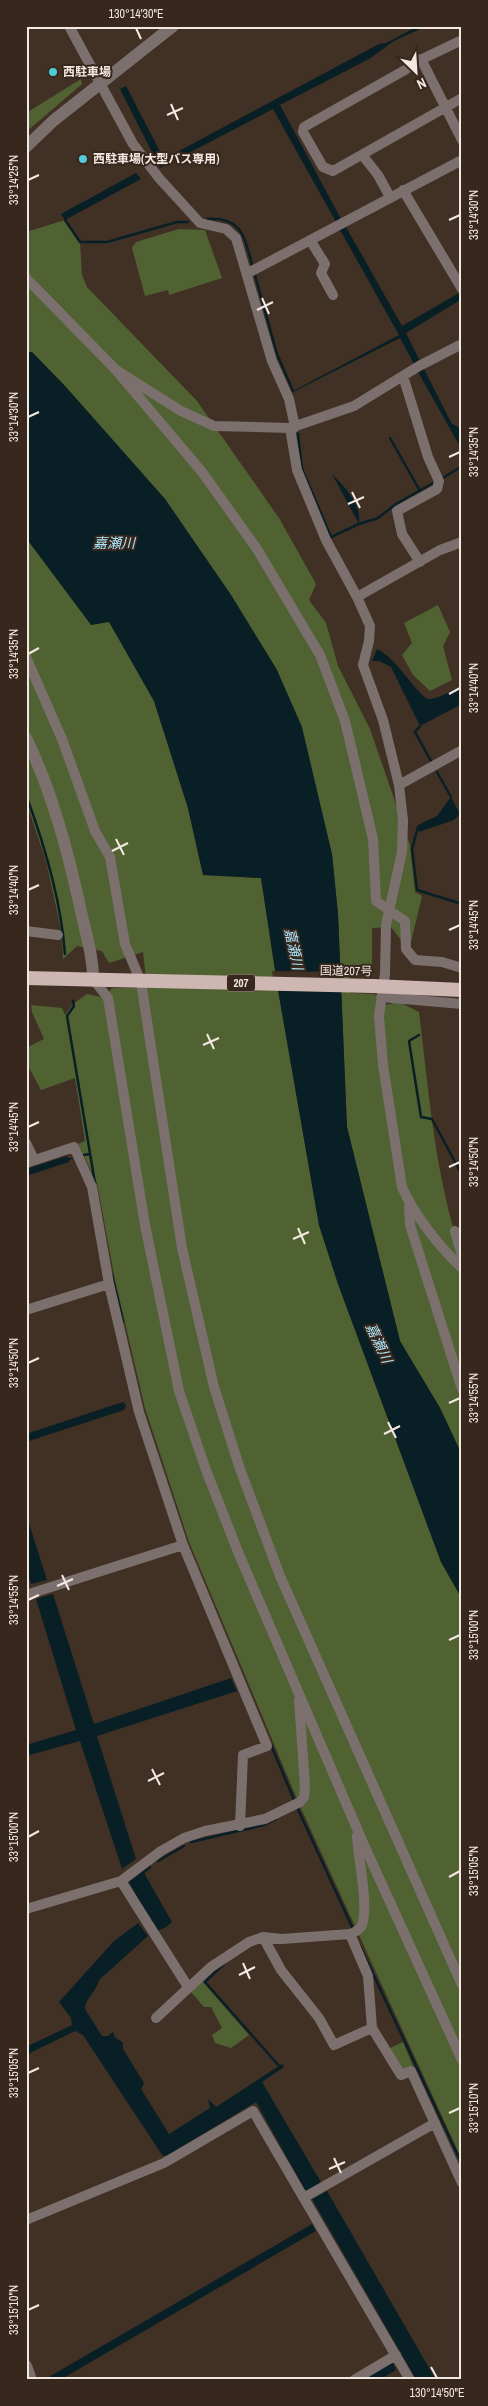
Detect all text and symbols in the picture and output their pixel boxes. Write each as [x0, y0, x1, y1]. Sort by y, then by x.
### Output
text: 130°14'30"E [108, 6, 164, 22]
north arrow [390, 48, 440, 98]
place label: 西駐車場 [63, 64, 111, 80]
marker: 西駐車場 [47, 66, 59, 78]
text: N [414, 74, 429, 94]
place label: 西駐車場(大型バス専用) [93, 151, 220, 167]
marker: 西駐車場(大型バス専用) [77, 153, 89, 165]
text: 33°14'25"N [6, 155, 22, 205]
text: 33°14'30"N [466, 190, 482, 240]
text: 33°14'30"N [6, 392, 22, 442]
text: 33°14'35"N [466, 427, 482, 477]
water label: 嘉瀬川 [93, 534, 137, 552]
text: 33°14'35"N [6, 629, 22, 679]
text: 33°14'40"N [466, 663, 482, 713]
text: 33°14'40"N [6, 865, 22, 915]
text: 33°14'45"N [466, 900, 482, 950]
water label: 嘉瀬川 [281, 927, 308, 973]
street label: 国道207号 [320, 963, 372, 979]
road number: 207 [227, 974, 255, 991]
text: 33°14'45"N [6, 1102, 22, 1152]
text: 33°14'50"N [466, 1137, 482, 1187]
water label: 嘉瀬川 [362, 1320, 397, 1368]
text: 33°14'50"N [6, 1338, 22, 1388]
text: 33°14'55"N [466, 1373, 482, 1423]
text: 33°14'55"N [6, 1575, 22, 1625]
text: 33°15'00"N [466, 1610, 482, 1660]
text: 33°15'00"N [6, 1812, 22, 1862]
text: 33°15'05"N [466, 1846, 482, 1896]
text: 33°15'05"N [6, 2048, 22, 2098]
text: 33°15'10"N [466, 2083, 482, 2133]
text: 33°15'10"N [6, 2285, 22, 2335]
text: 130°14'50"E [409, 2385, 465, 2401]

